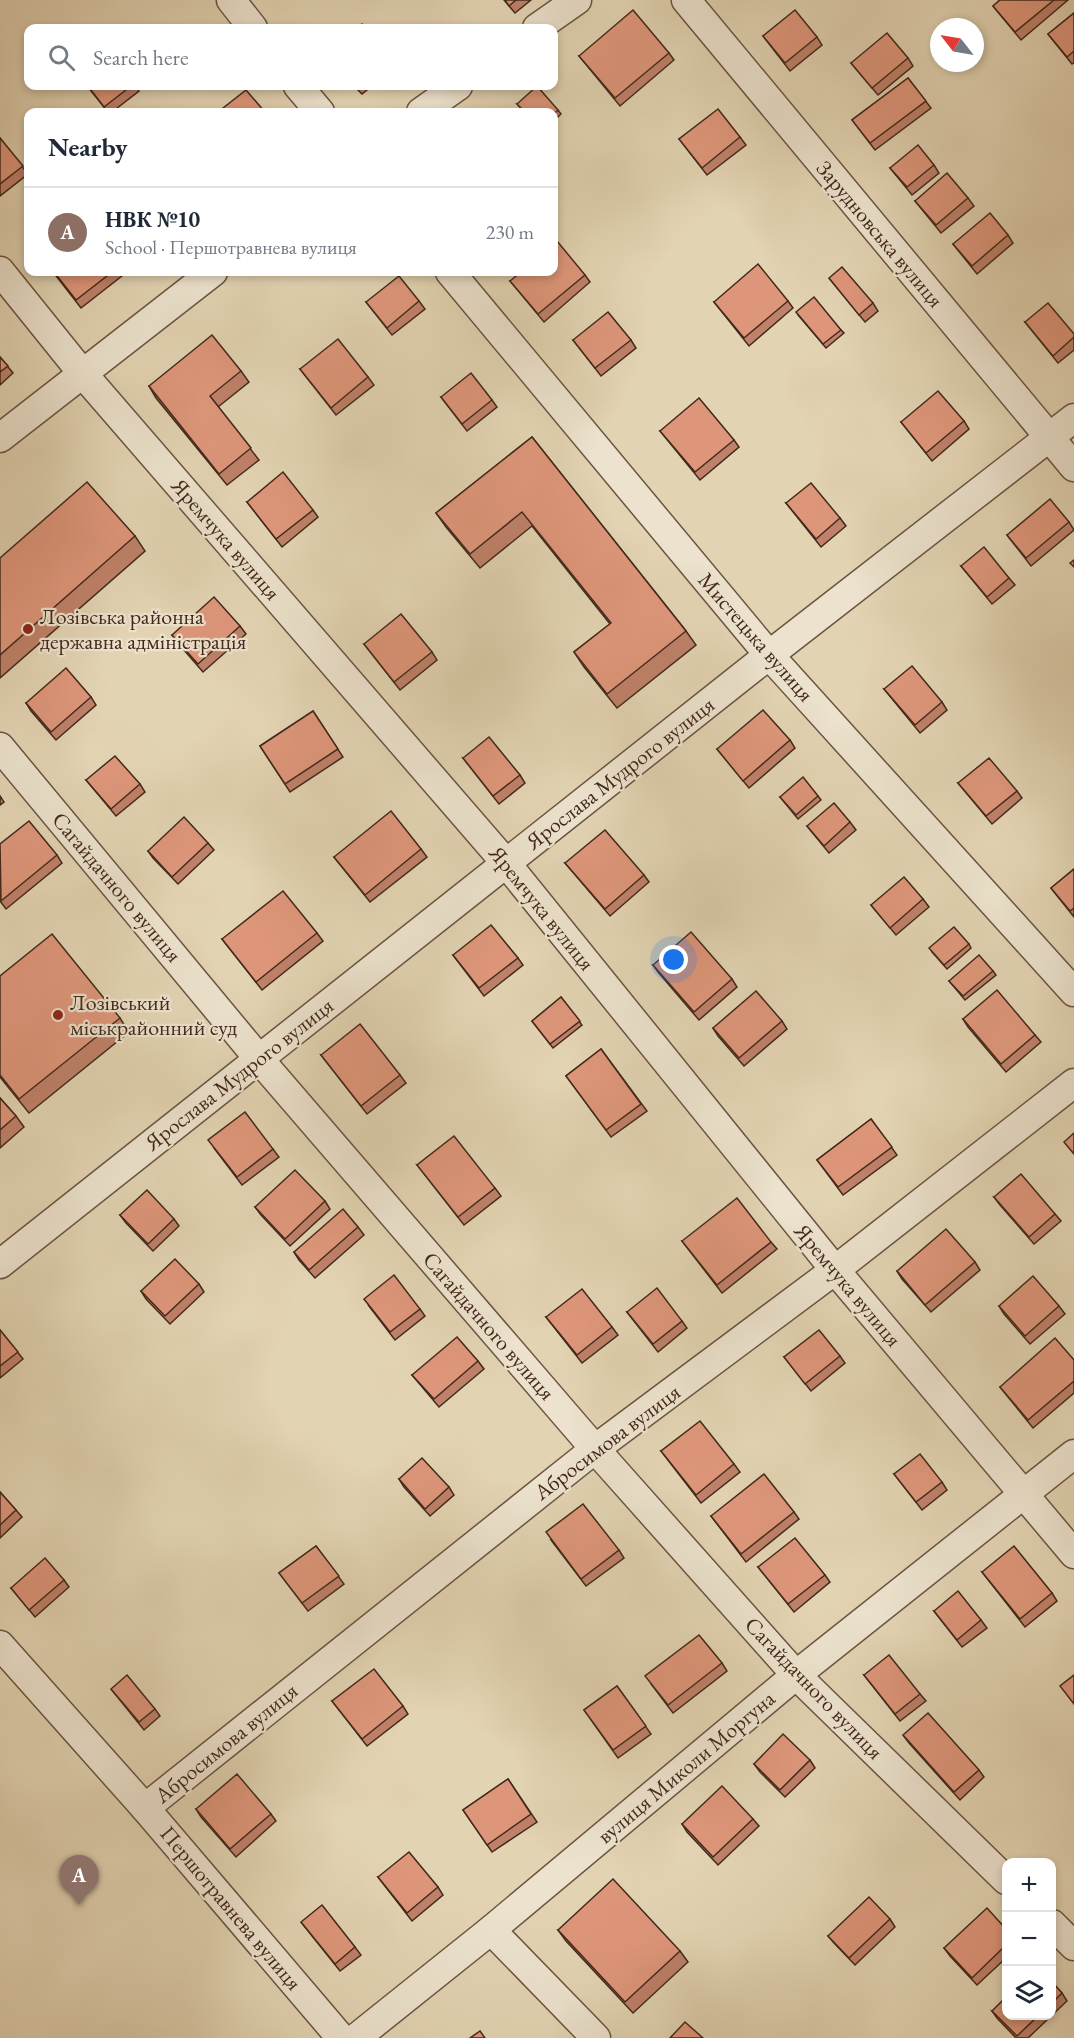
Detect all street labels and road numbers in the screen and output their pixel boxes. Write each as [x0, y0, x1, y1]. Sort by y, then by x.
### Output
street label: Зарудновська вулиця [810, 154, 950, 314]
street label: Яремчука вулиця [164, 471, 287, 606]
street label: Мистецька вулиця [692, 566, 820, 708]
street label: Ярослава Мудрого вулиця [519, 690, 721, 857]
street label: Сагайдачного вулиця [46, 806, 189, 968]
street label: Яремчука вулиця [482, 839, 601, 977]
street label: Ярослава Мудрого вулиця [138, 991, 340, 1158]
street label: Яремчука вулиця [787, 1216, 908, 1353]
street label: Сагайдачного вулиця [417, 1246, 562, 1406]
street label: Абросимова вулиця [527, 1377, 686, 1507]
street label: Сагайдачного вулиця [738, 1610, 890, 1766]
street label: Абросимова вулиця [148, 1676, 304, 1810]
street label: вулиця Миколи Моргуна [591, 1684, 781, 1850]
street label: Першотравнева вулиця [154, 1820, 309, 1997]

